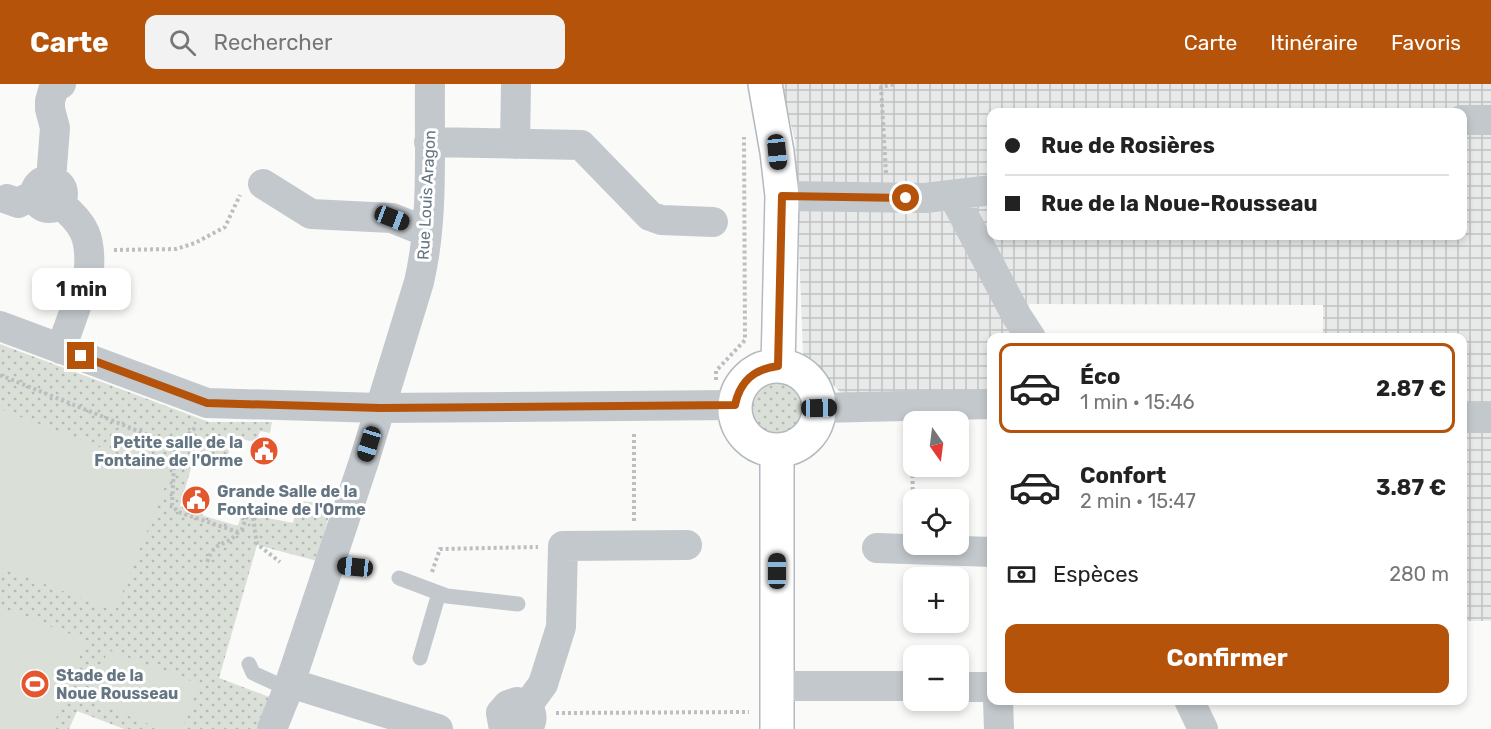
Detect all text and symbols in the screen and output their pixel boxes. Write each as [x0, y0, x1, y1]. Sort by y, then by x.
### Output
search box [145, 15, 565, 69]
text: Carte [30, 26, 109, 59]
icon: search [166, 26, 199, 59]
text: Rechercher [214, 29, 332, 56]
text: Carte [1184, 30, 1237, 55]
text: Itinéraire [1270, 30, 1358, 55]
text: Favoris [1391, 30, 1461, 55]
street label: Rue Louis Aragon [414, 130, 439, 260]
text: Rue de Rosières [1041, 132, 1215, 159]
car [766, 133, 788, 171]
route start [892, 184, 919, 211]
text: Rue de la Noue-Rousseau [1041, 190, 1318, 217]
car [372, 203, 412, 233]
callout: 1 min [32, 269, 130, 311]
text: 1 min [56, 277, 107, 301]
route end [67, 342, 94, 369]
icon: car [1008, 361, 1062, 415]
text: Éco [1080, 363, 1120, 390]
text: 2.87 € [1376, 375, 1446, 402]
text: 1 min · 15:46 [1080, 390, 1195, 414]
car [801, 399, 837, 417]
north arrow [903, 411, 969, 477]
map controls [903, 411, 969, 711]
car [355, 424, 383, 464]
place label: Petite salle de la Fontaine de l'Orme [94, 433, 243, 470]
public building icon: Petite salle de la Fontaine de l'Orme [248, 435, 280, 467]
icon: car [1008, 460, 1062, 514]
text: Confort [1080, 462, 1166, 489]
text: 3.87 € [1376, 474, 1446, 501]
place label: Grande Salle de la Fontaine de l'Orme [217, 482, 366, 519]
public building icon: Grande Salle de la Fontaine de l'Orme [180, 484, 212, 516]
button: locate [903, 489, 969, 555]
text: 2 min · 15:47 [1080, 489, 1196, 513]
car [768, 553, 786, 589]
car [336, 556, 374, 578]
icon: cash [1005, 558, 1038, 591]
text: Espèces [1053, 561, 1139, 588]
text: 280 m [1389, 562, 1449, 586]
button: + [903, 567, 969, 633]
button: Confirmer [1005, 624, 1449, 693]
button: − [903, 645, 969, 711]
place label: Stade de la Noue Rousseau [56, 666, 178, 703]
sports icon: Stade de la Noue Rousseau [19, 668, 51, 700]

